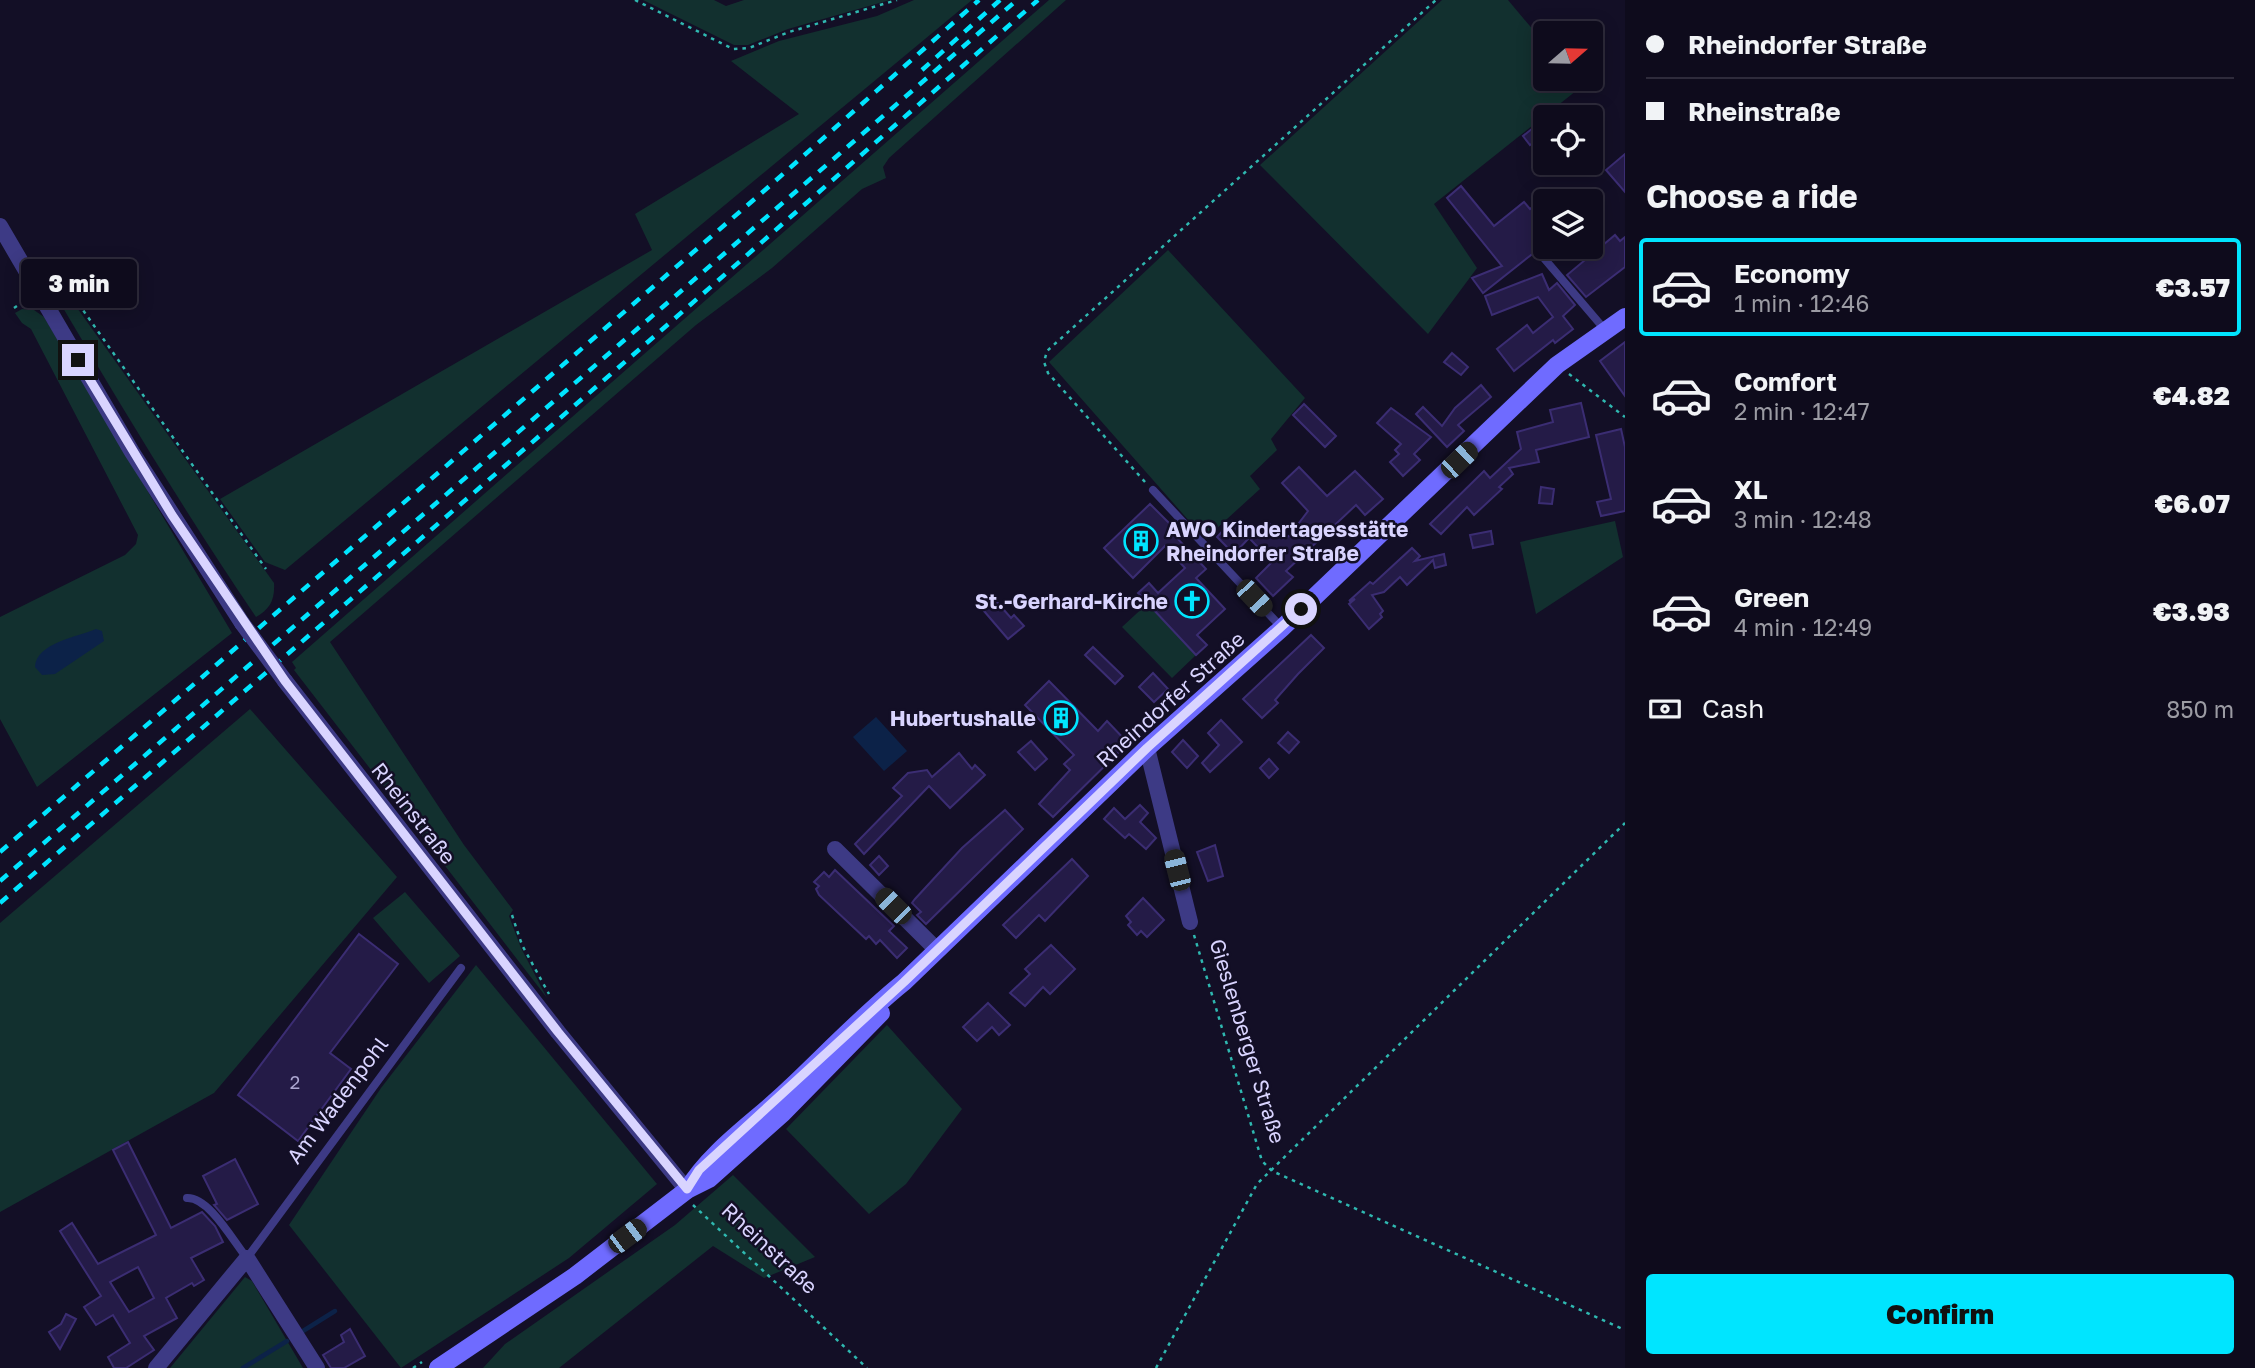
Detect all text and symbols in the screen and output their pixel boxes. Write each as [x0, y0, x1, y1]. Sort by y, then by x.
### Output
north arrow [1533, 21, 1603, 91]
map controls [1533, 21, 1603, 259]
text: Rheindorfer Straße [1688, 29, 1927, 60]
text: Rheinstraße [1688, 96, 1840, 127]
button: locate [1533, 105, 1603, 175]
text: Choose a ride [1646, 177, 1858, 215]
button: layers [1533, 189, 1603, 259]
icon: car [1650, 256, 1713, 319]
callout: 3 min [20, 258, 136, 308]
text: Economy [1734, 258, 1850, 289]
text: 3 min [49, 269, 109, 297]
text: €3.57 [2156, 272, 2230, 303]
text: 1 min · 12:46 [1734, 289, 1869, 317]
route end [62, 344, 94, 376]
icon: car [1650, 364, 1713, 427]
text: Comfort [1734, 366, 1837, 397]
text: €4.82 [2153, 380, 2230, 411]
text: 2 min · 12:47 [1734, 397, 1870, 425]
car [1437, 438, 1482, 482]
icon: car [1650, 472, 1713, 535]
text: XL [1734, 474, 1768, 505]
text: €6.07 [2154, 488, 2230, 519]
text: 3 min · 12:48 [1734, 505, 1872, 533]
place label: AWO Kindertagesstätte Rheindorfer Straße [1166, 516, 1408, 566]
building icon: AWO Kindertagesstätte Rheindorfer Straße [1122, 522, 1160, 560]
car [1232, 575, 1277, 621]
icon: car [1650, 580, 1713, 643]
church icon: St.-Gerhard-Kirche [1173, 582, 1211, 620]
text: Green [1734, 582, 1809, 613]
place label: St.-Gerhard-Kirche [975, 588, 1168, 614]
route start [1285, 593, 1317, 625]
text: €3.93 [2153, 596, 2230, 627]
text: 4 min · 12:49 [1734, 613, 1872, 641]
street label: Rheindorfer Straße [1090, 626, 1250, 772]
icon: cash [1646, 690, 1684, 728]
text: Cash [1702, 693, 1764, 724]
text: 850 m [2166, 695, 2234, 723]
building icon: Hubertushalle [1042, 699, 1080, 737]
place label: Hubertushalle [890, 705, 1036, 731]
street label: Rheinstraße [366, 757, 462, 869]
car [1162, 847, 1193, 893]
car [871, 884, 916, 928]
street label: Gieslenberger Straße [1204, 936, 1292, 1146]
street label: Am Wadenpohl [281, 1031, 393, 1169]
house number: 2 [290, 1071, 300, 1093]
street label: Rheinstraße [717, 1197, 823, 1299]
car [604, 1215, 651, 1257]
button: Confirm [1646, 1274, 2234, 1354]

